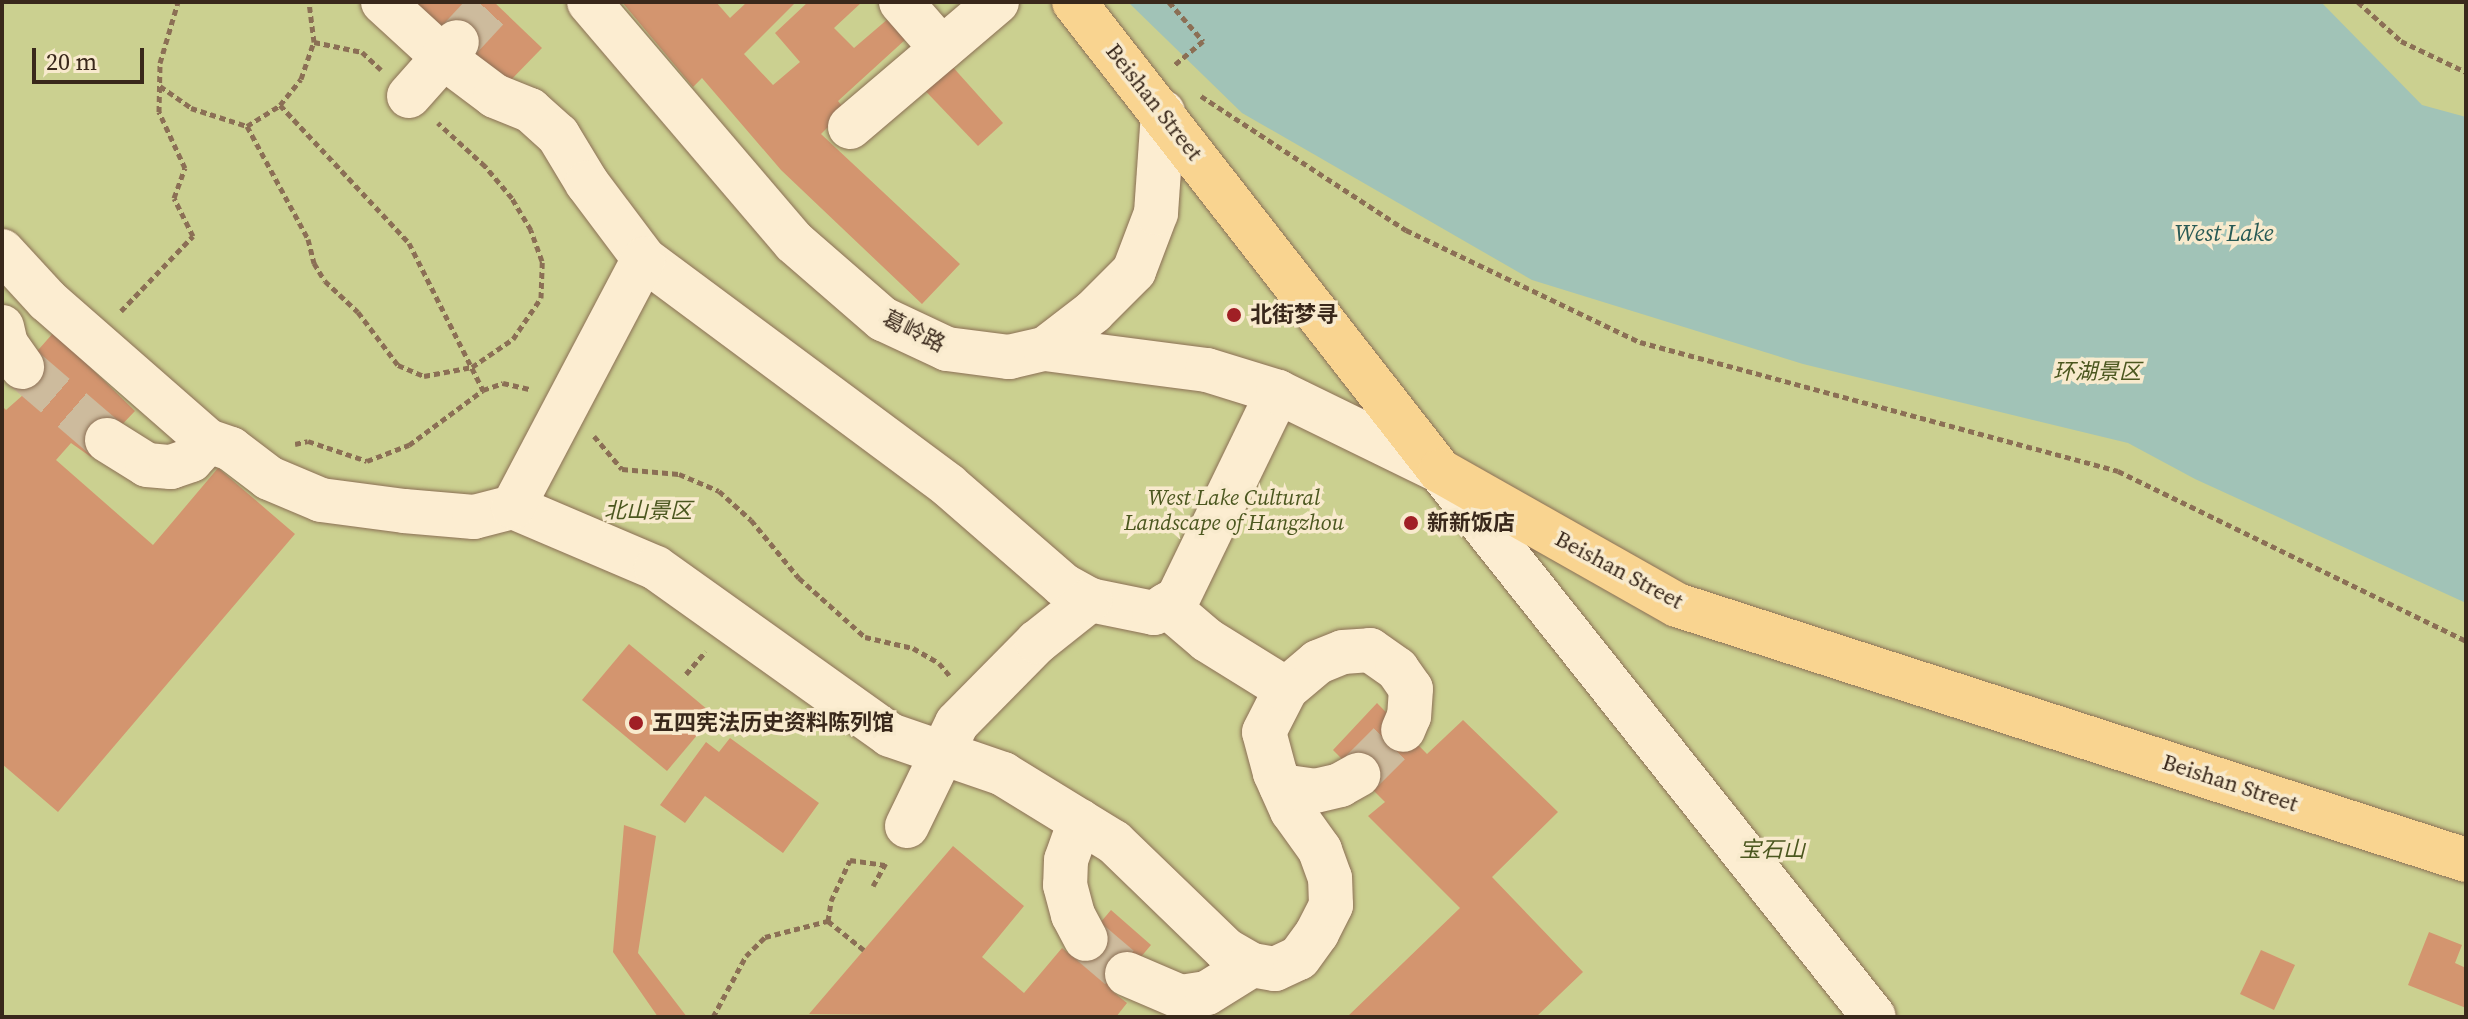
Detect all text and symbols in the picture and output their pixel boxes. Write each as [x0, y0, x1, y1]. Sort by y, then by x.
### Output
scale bar [36, 32, 148, 82]
street label: Beishan Street [1100, 38, 1208, 166]
text: 20 m [46, 45, 97, 78]
water label: West Lake [2174, 219, 2274, 247]
place label: 北街梦寻 [1250, 302, 1338, 328]
street label: 葛岭路 [879, 305, 949, 357]
marker: 北街梦寻 [1225, 306, 1243, 324]
park label: 环湖景区 [2053, 359, 2141, 385]
park label: West Lake Cultural Landscape of Hangzhou [1124, 484, 1344, 536]
park label: 北山景区 [604, 498, 692, 524]
place label: 新新饭店 [1427, 510, 1515, 536]
marker: 新新饭店 [1402, 514, 1420, 532]
street label: Beishan Street [1551, 525, 1687, 615]
place label: 五四宪法历史资料陈列馆 [652, 710, 894, 736]
marker: 五四宪法历史资料陈列馆 [627, 714, 645, 732]
street label: Beishan Street [2159, 749, 2301, 817]
park label: 宝石山 [1739, 837, 1805, 863]

